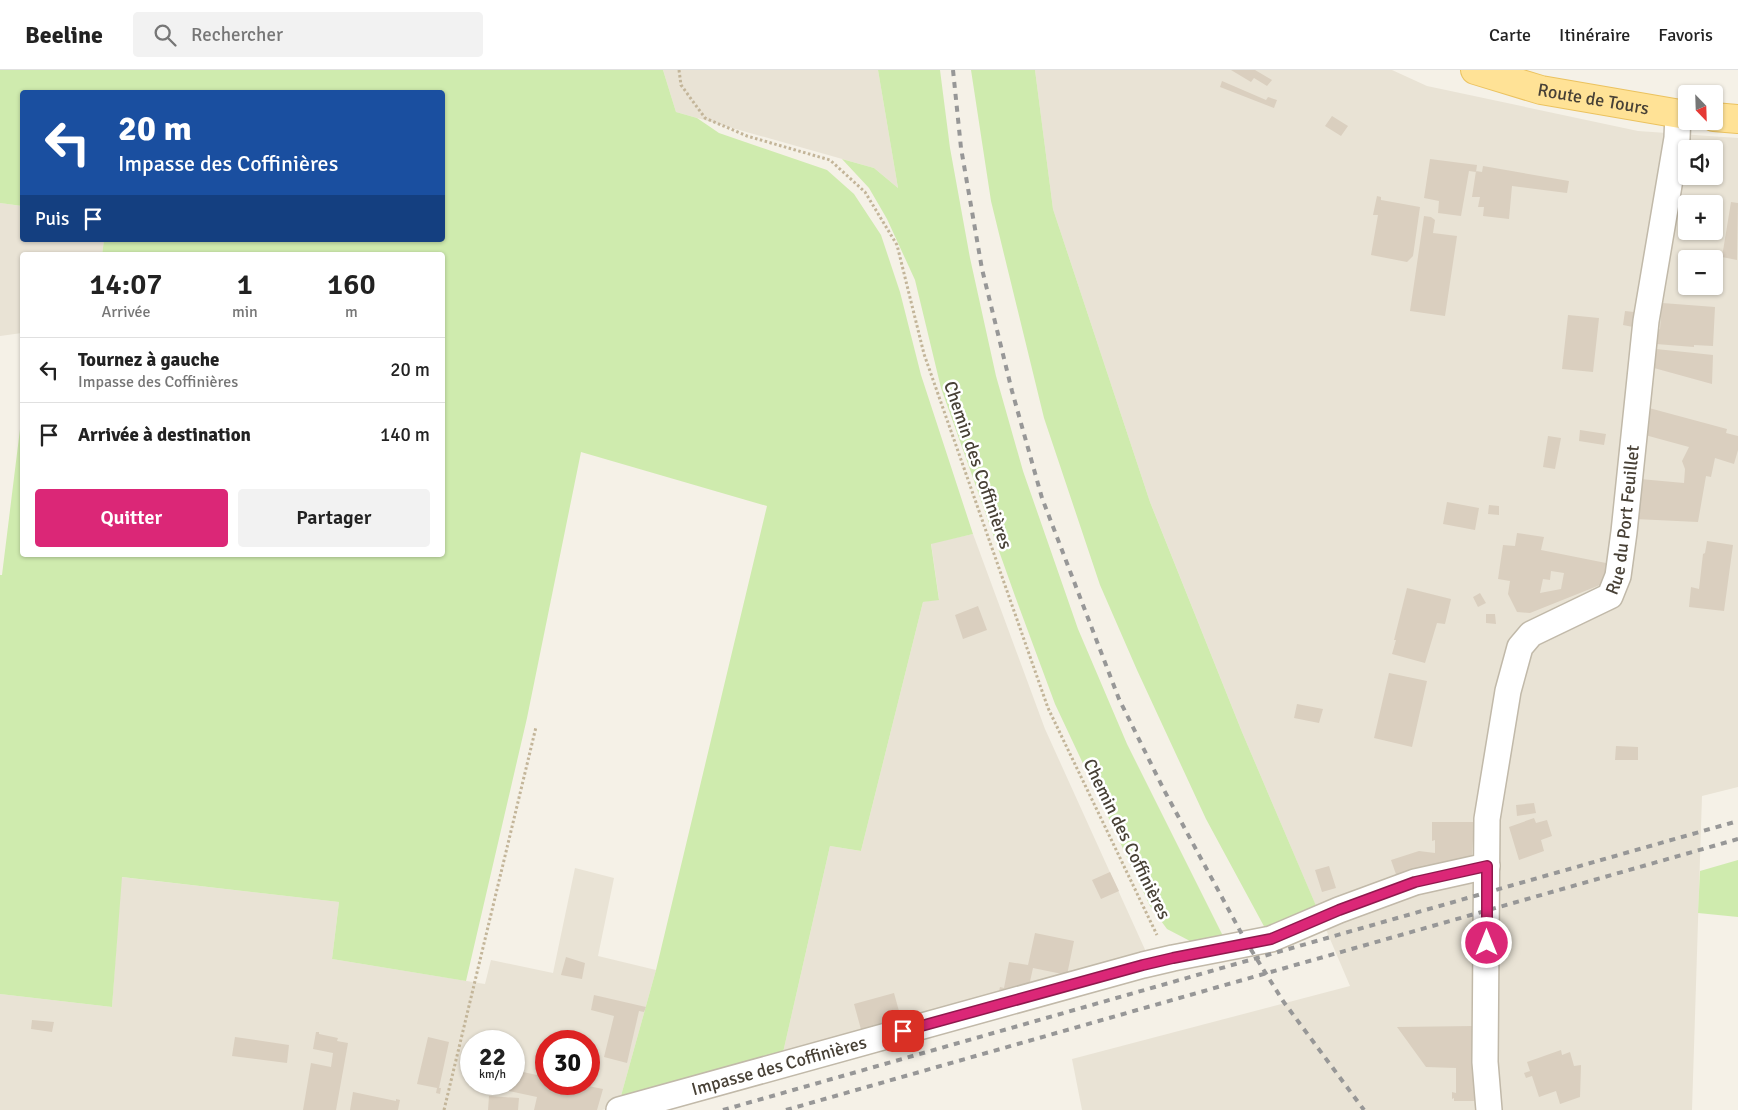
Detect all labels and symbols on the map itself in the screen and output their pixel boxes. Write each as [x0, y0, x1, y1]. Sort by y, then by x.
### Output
street label: Route de Tours [1536, 79, 1651, 119]
north arrow [1678, 85, 1722, 130]
street label: Chemin des Coffinières [939, 378, 1017, 552]
street label: Rue du Port Feuillet [1601, 444, 1644, 598]
street label: Chemin des Coffinières [1079, 755, 1175, 923]
position arrow [1460, 916, 1512, 968]
pin [882, 1010, 924, 1052]
speed limit sign: 30 [535, 1030, 600, 1095]
street label: Impasse des Coffinières [689, 1031, 869, 1100]

